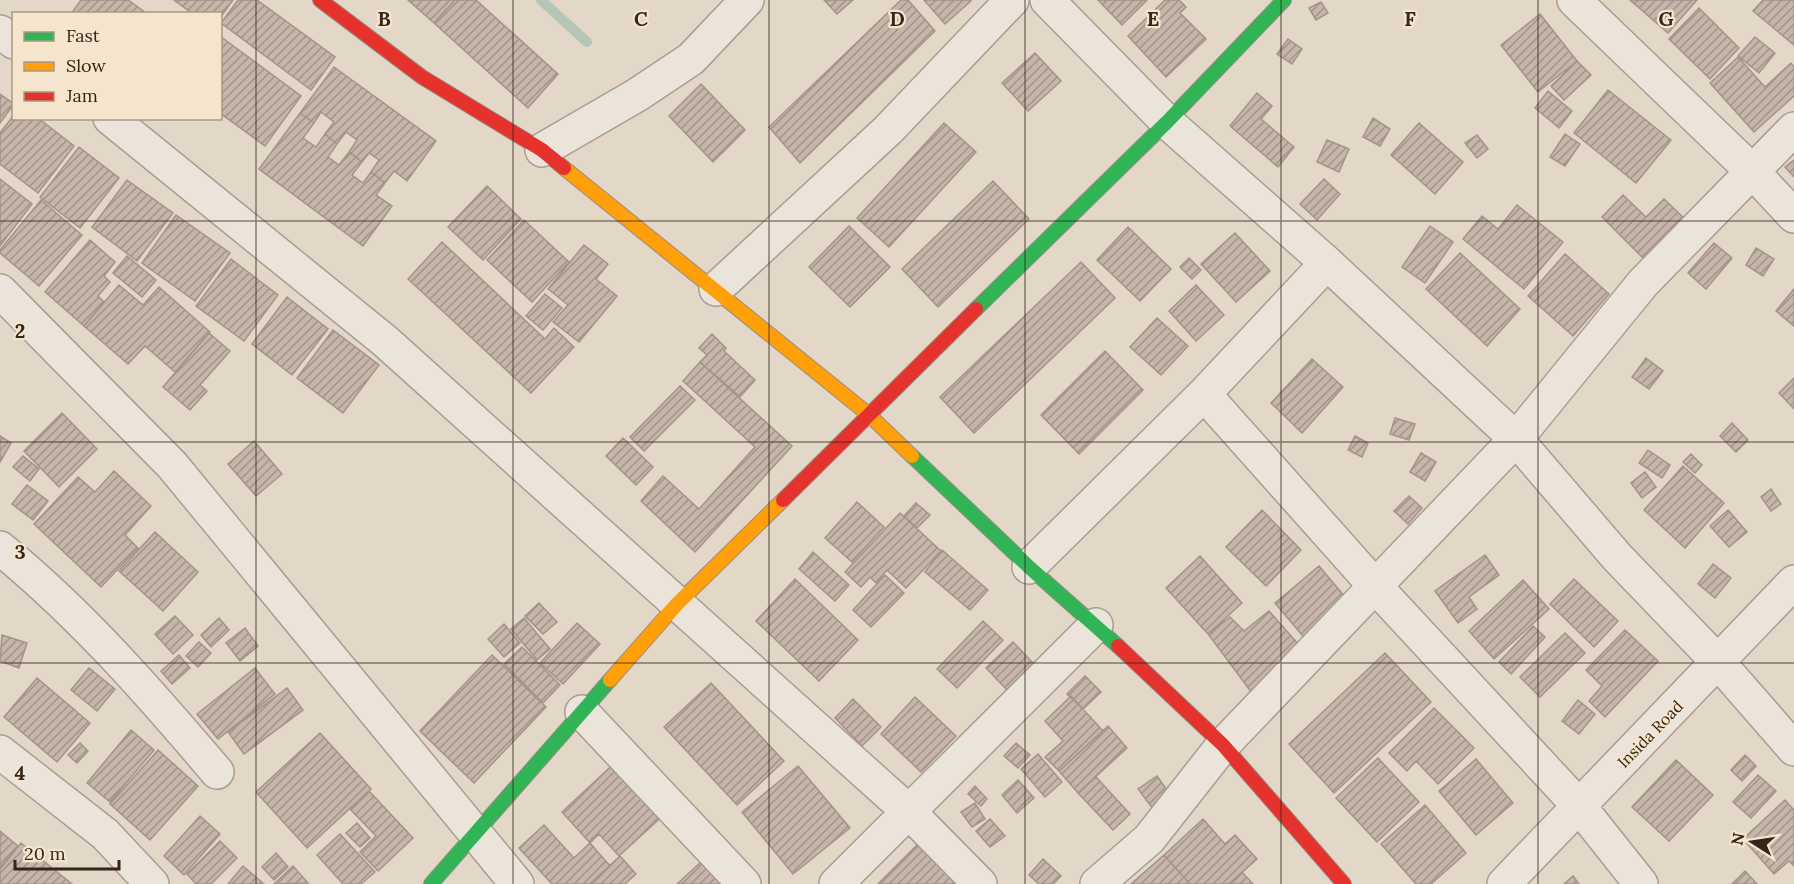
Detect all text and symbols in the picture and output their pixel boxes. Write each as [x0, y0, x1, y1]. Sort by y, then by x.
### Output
text: B [377, 6, 391, 31]
text: C [634, 6, 648, 31]
text: D [889, 6, 905, 31]
text: E [1147, 6, 1159, 31]
text: F [1404, 6, 1416, 31]
text: G [1658, 6, 1674, 31]
legend [12, 12, 222, 120]
text: Fast [66, 24, 100, 47]
text: Slow [66, 54, 106, 77]
text: Jam [65, 84, 98, 107]
text: 2 [15, 318, 25, 343]
text: 3 [14, 539, 26, 564]
street label: Insida Road [1613, 696, 1687, 772]
text: 4 [15, 760, 26, 785]
north arrow [1722, 812, 1782, 872]
text: N [1726, 831, 1748, 847]
scale bar [15, 833, 118, 871]
text: 20 m [24, 842, 66, 865]

